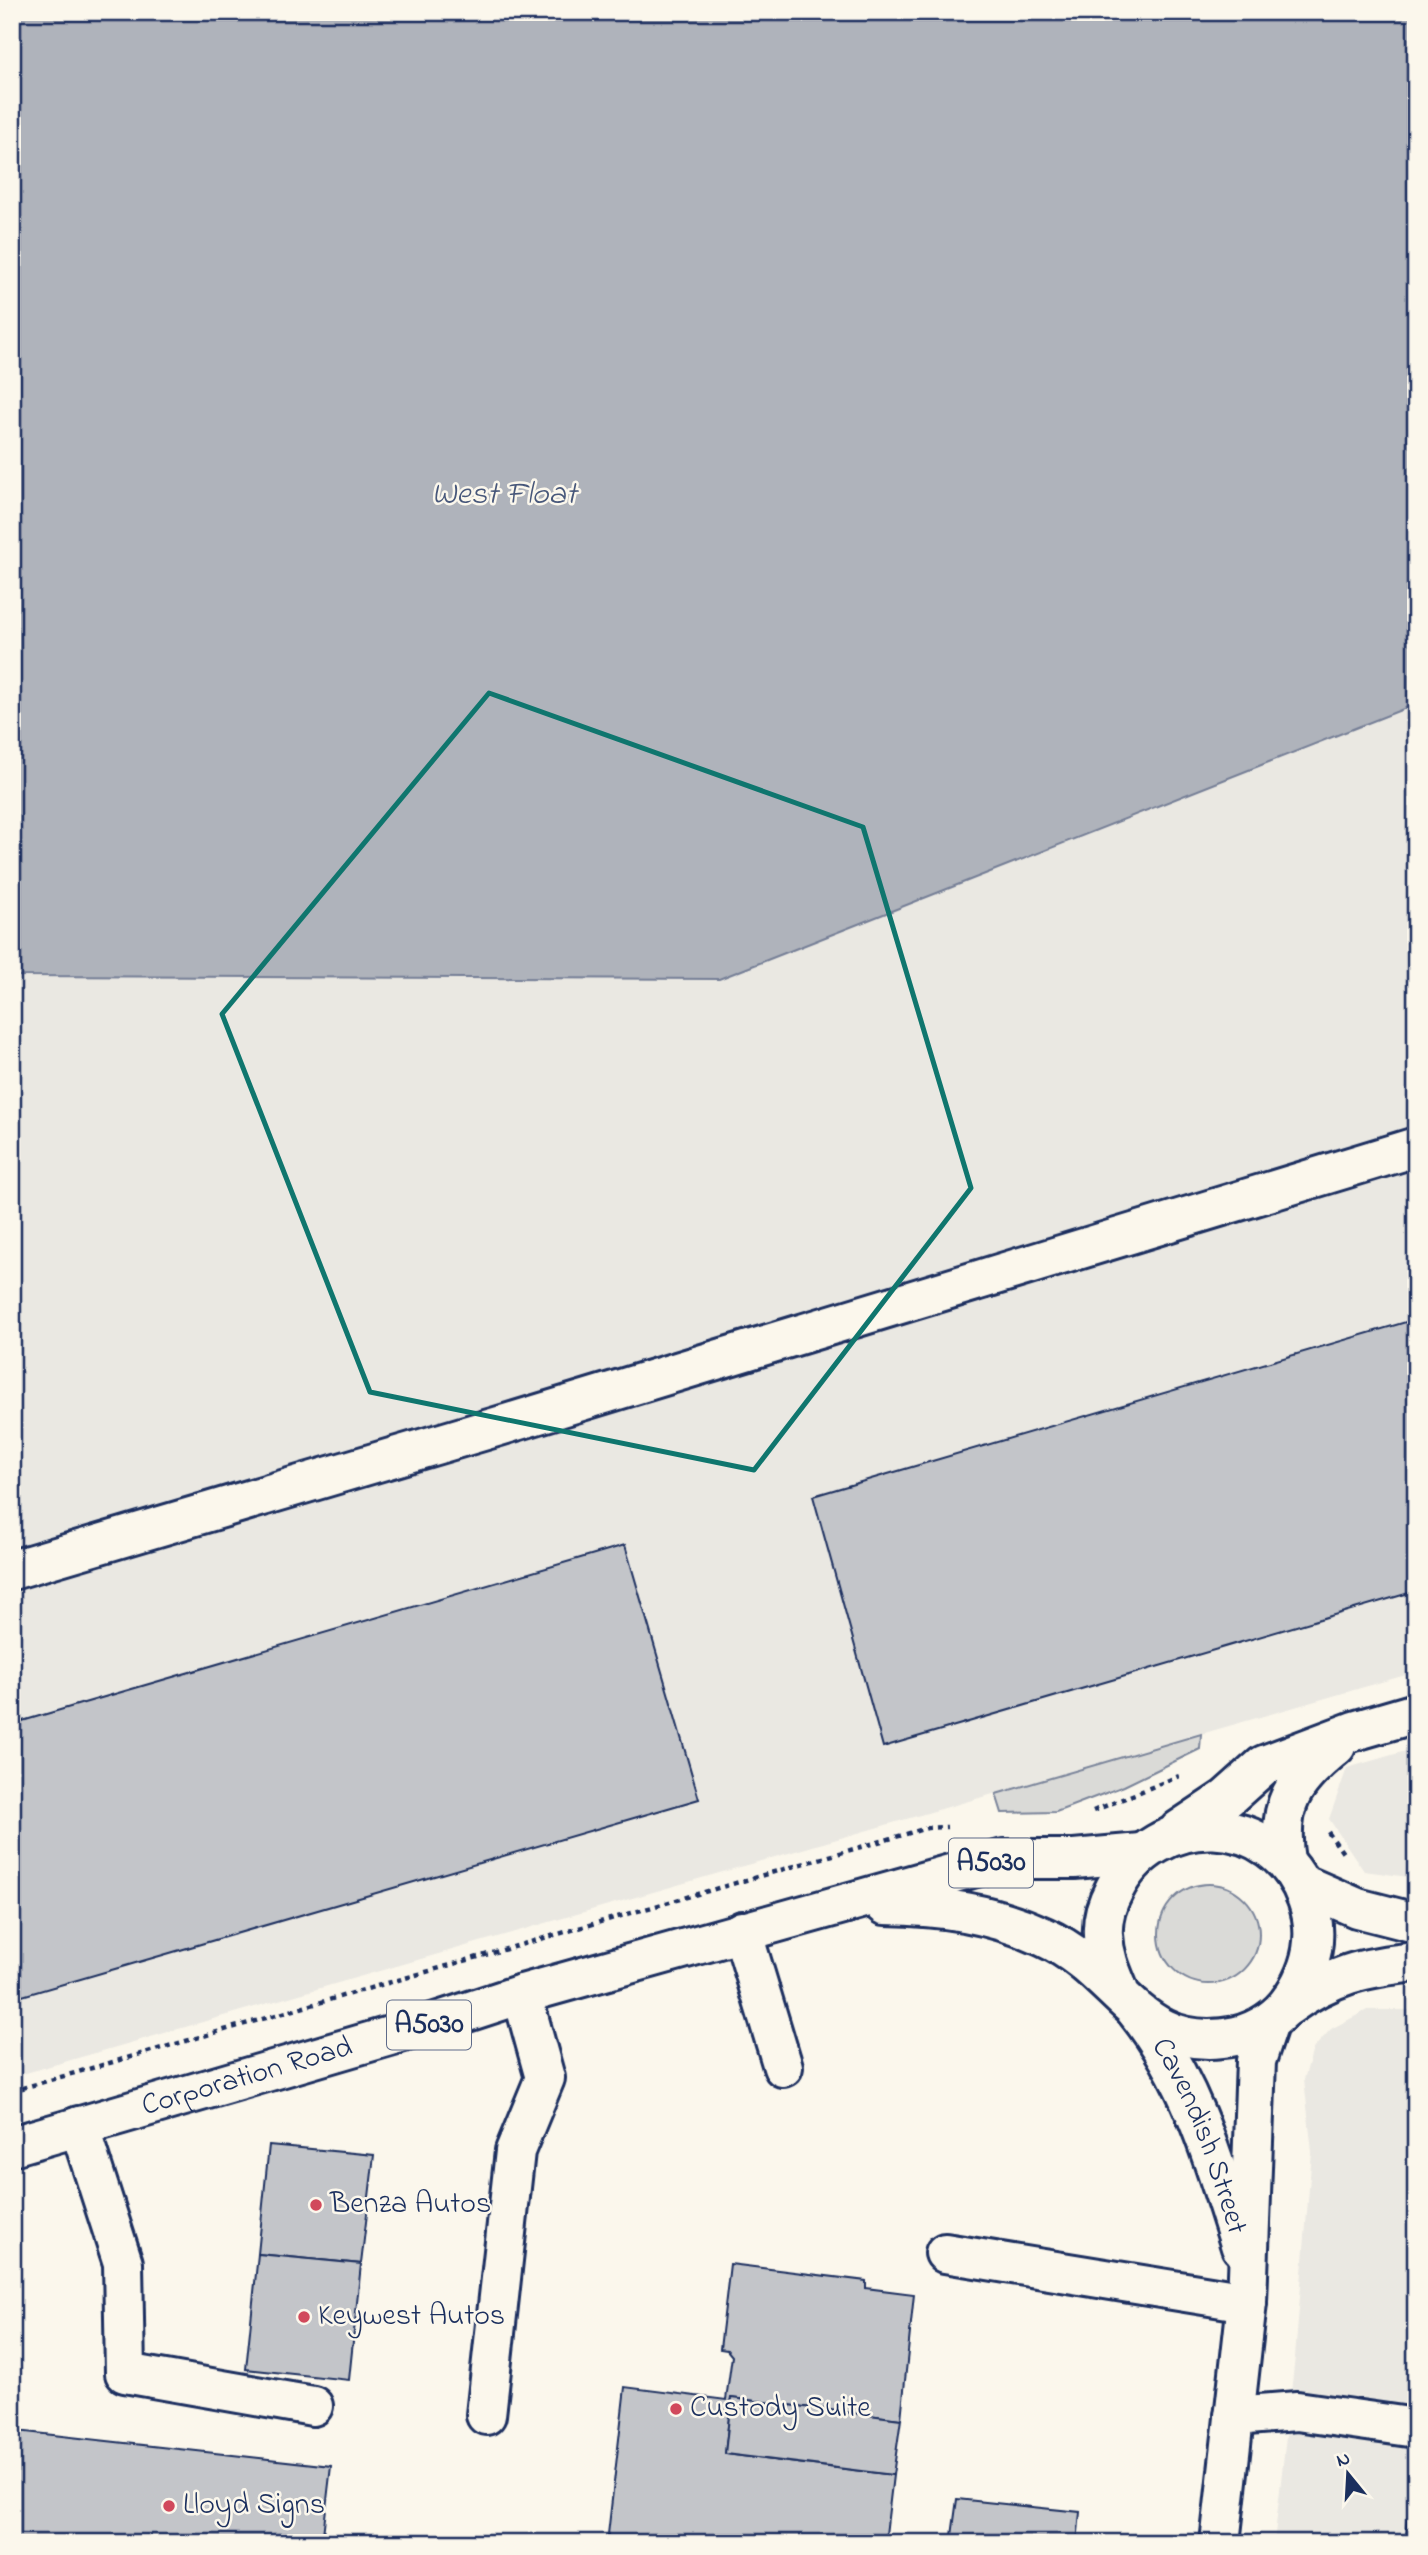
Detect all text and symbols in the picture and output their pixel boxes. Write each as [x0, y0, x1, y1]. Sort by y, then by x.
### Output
water label: West Float [432, 472, 580, 519]
road number: A5030 [949, 1839, 1033, 1888]
road number: A5030 [387, 2000, 471, 2050]
street label: Corporation Road [137, 2026, 358, 2129]
street label: Cavendish Street [1139, 2030, 1258, 2240]
place label: Benza Autos [329, 2183, 491, 2227]
marker: Benza Autos [308, 2197, 324, 2213]
place label: Keywest Autos [318, 2295, 505, 2339]
marker: Keywest Autos [296, 2309, 312, 2325]
place label: Custody Suite [690, 2387, 871, 2431]
marker: Custody Suite [668, 2401, 684, 2417]
north arrow [1312, 2440, 1382, 2510]
text: N [1333, 2445, 1354, 2475]
place label: Lloyd Signs [183, 2484, 325, 2528]
marker: Lloyd Signs [161, 2498, 177, 2514]

